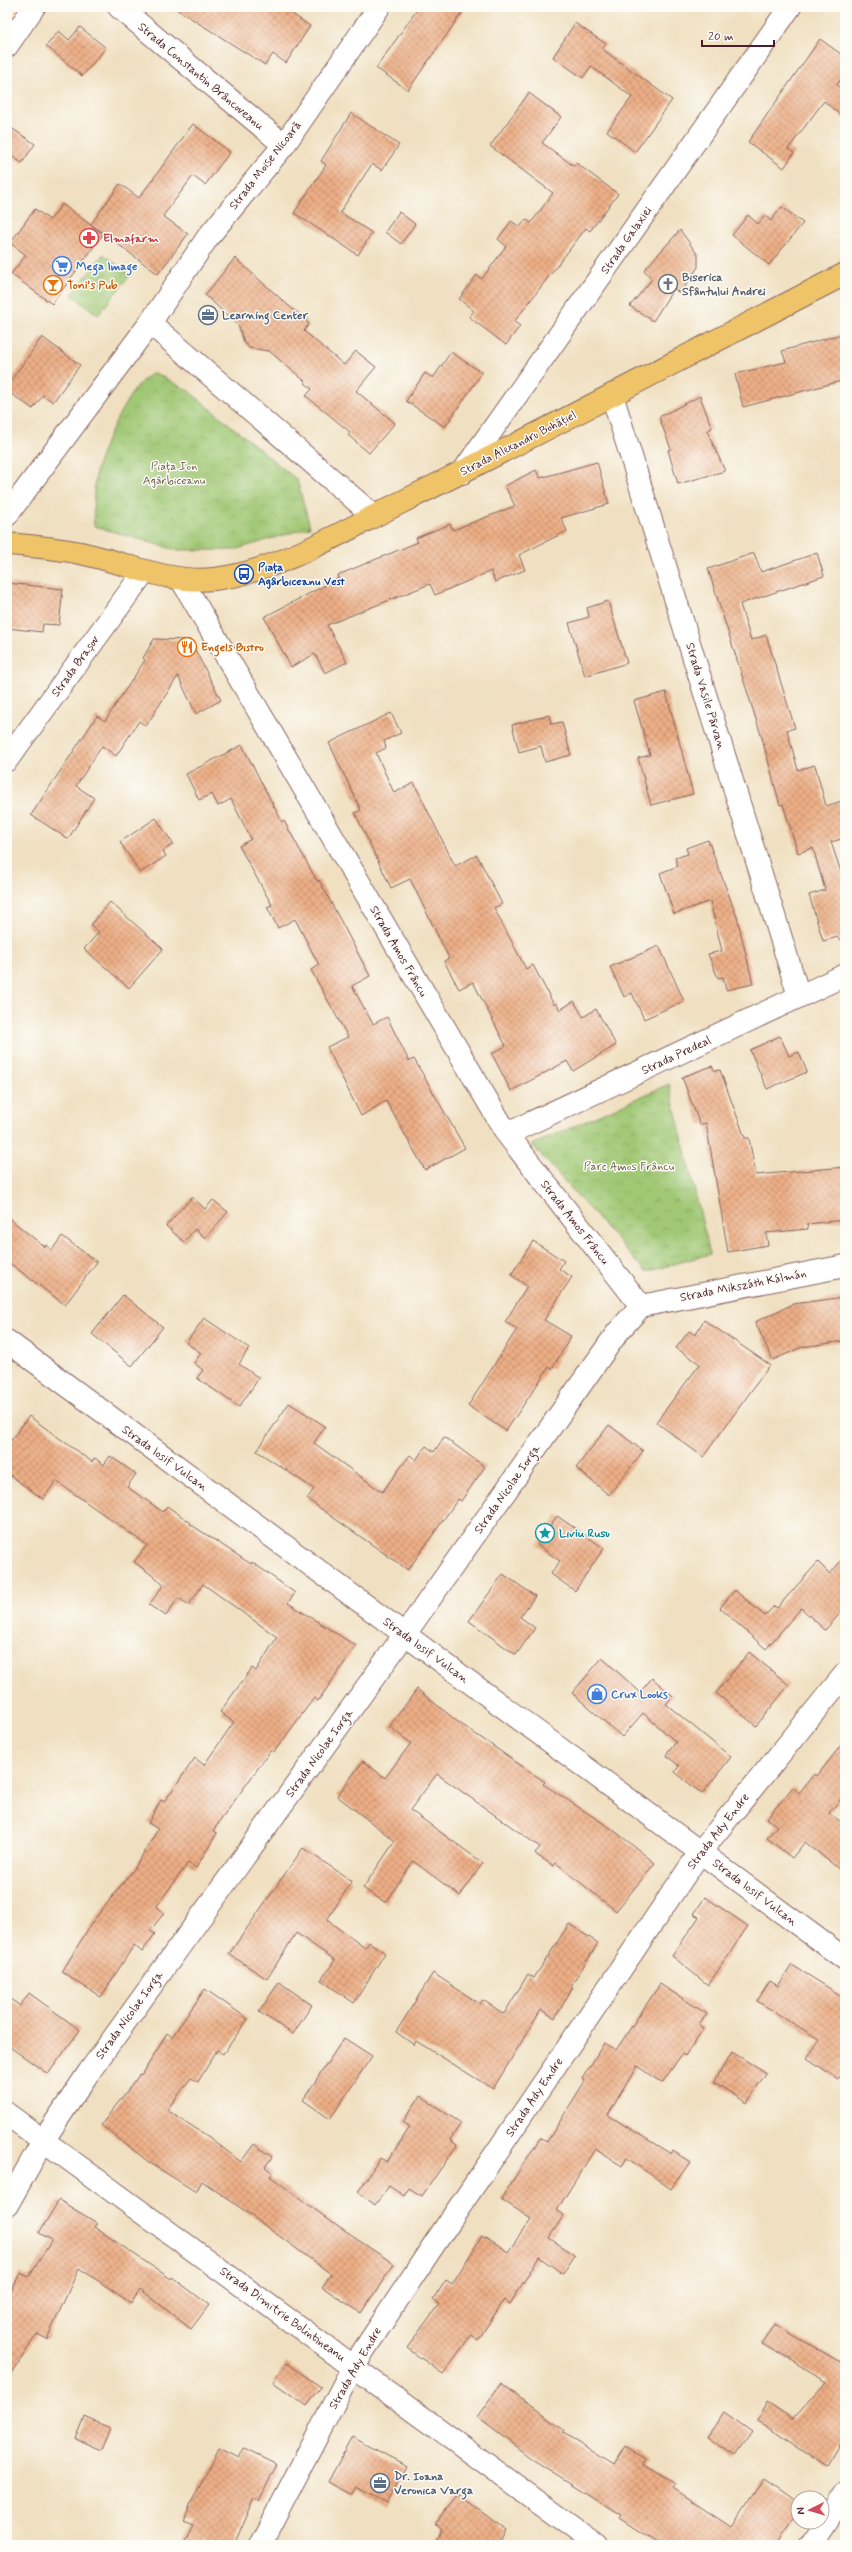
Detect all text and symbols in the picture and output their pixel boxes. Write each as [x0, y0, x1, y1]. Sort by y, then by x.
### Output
street label: Strada Constantin Brâncoveanu [134, 19, 267, 135]
scale bar [702, 22, 774, 48]
text: 20 m [708, 29, 734, 45]
street label: Strada Moise Nicoară [226, 118, 305, 213]
street label: Strada Galaxiei [598, 204, 656, 278]
pharmacy icon: Elmafarm [78, 227, 100, 249]
place label: Elmafarm [103, 231, 159, 247]
supermarket icon: Mega Image [51, 255, 73, 277]
place label: Mega Image [76, 259, 138, 276]
place label: Biserica Sfântului Andrei [682, 270, 766, 300]
church icon: Biserica Sfântului Andrei [657, 273, 679, 295]
bar icon: Toni's Pub [42, 274, 64, 296]
place label: Toni's Pub [67, 278, 118, 294]
office icon: Learning Center [197, 304, 219, 326]
place label: Learning Center [222, 308, 308, 325]
street label: Strada Alexandru Bohățiel [458, 408, 579, 480]
park label: Piața Ion Agârbiceanu [143, 459, 206, 489]
place label: Piața Agârbiceanu Vest [258, 560, 346, 590]
bus stop icon: Piața Agârbiceanu Vest [233, 563, 255, 585]
street label: Strada Brașov [48, 632, 104, 700]
restaurant icon: Engels Bistro [176, 636, 198, 658]
place label: Engels Bistro [201, 640, 264, 657]
street label: Strada Vasile Pârvan [681, 641, 729, 752]
street label: Strada Amos Frâncu [366, 903, 431, 1000]
street label: Strada Predeal [639, 1033, 714, 1079]
park label: Parc Amos Frâncu [584, 1159, 675, 1175]
street label: Strada Amos Frâncu [536, 1177, 613, 1268]
street label: Strada Mikszáth Kálmán [679, 1266, 808, 1306]
street label: Strada Iosif Vulcan [118, 1422, 211, 1496]
street label: Strada Nicolae Iorga [471, 1441, 546, 1538]
place icon: Liviu Rusu [534, 1522, 556, 1544]
place label: Liviu Rusu [559, 1526, 610, 1542]
street label: Strada Iosif Vulcan [379, 1614, 472, 1688]
shop icon: Crux Looks [586, 1683, 608, 1705]
place label: Crux Looks [611, 1687, 668, 1703]
street label: Strada Nicolae Iorga [282, 1706, 358, 1801]
street label: Strada Ady Endre [684, 1790, 754, 1873]
street label: Strada Iosif Vulcan [709, 1856, 801, 1930]
street label: Strada Nicolae Iorga [92, 1968, 168, 2063]
street label: Strada Ady Endre [502, 2055, 567, 2140]
street label: Strada Dimitrie Bolintineanu [216, 2264, 349, 2366]
street label: Strada Ady Endre [326, 2324, 386, 2413]
place label: Dr. Ioana Veronica Varga [394, 2469, 473, 2500]
office icon: Dr. Ioana Veronica Varga [369, 2472, 391, 2494]
north arrow [790, 2490, 830, 2530]
text: N [794, 2507, 808, 2515]

